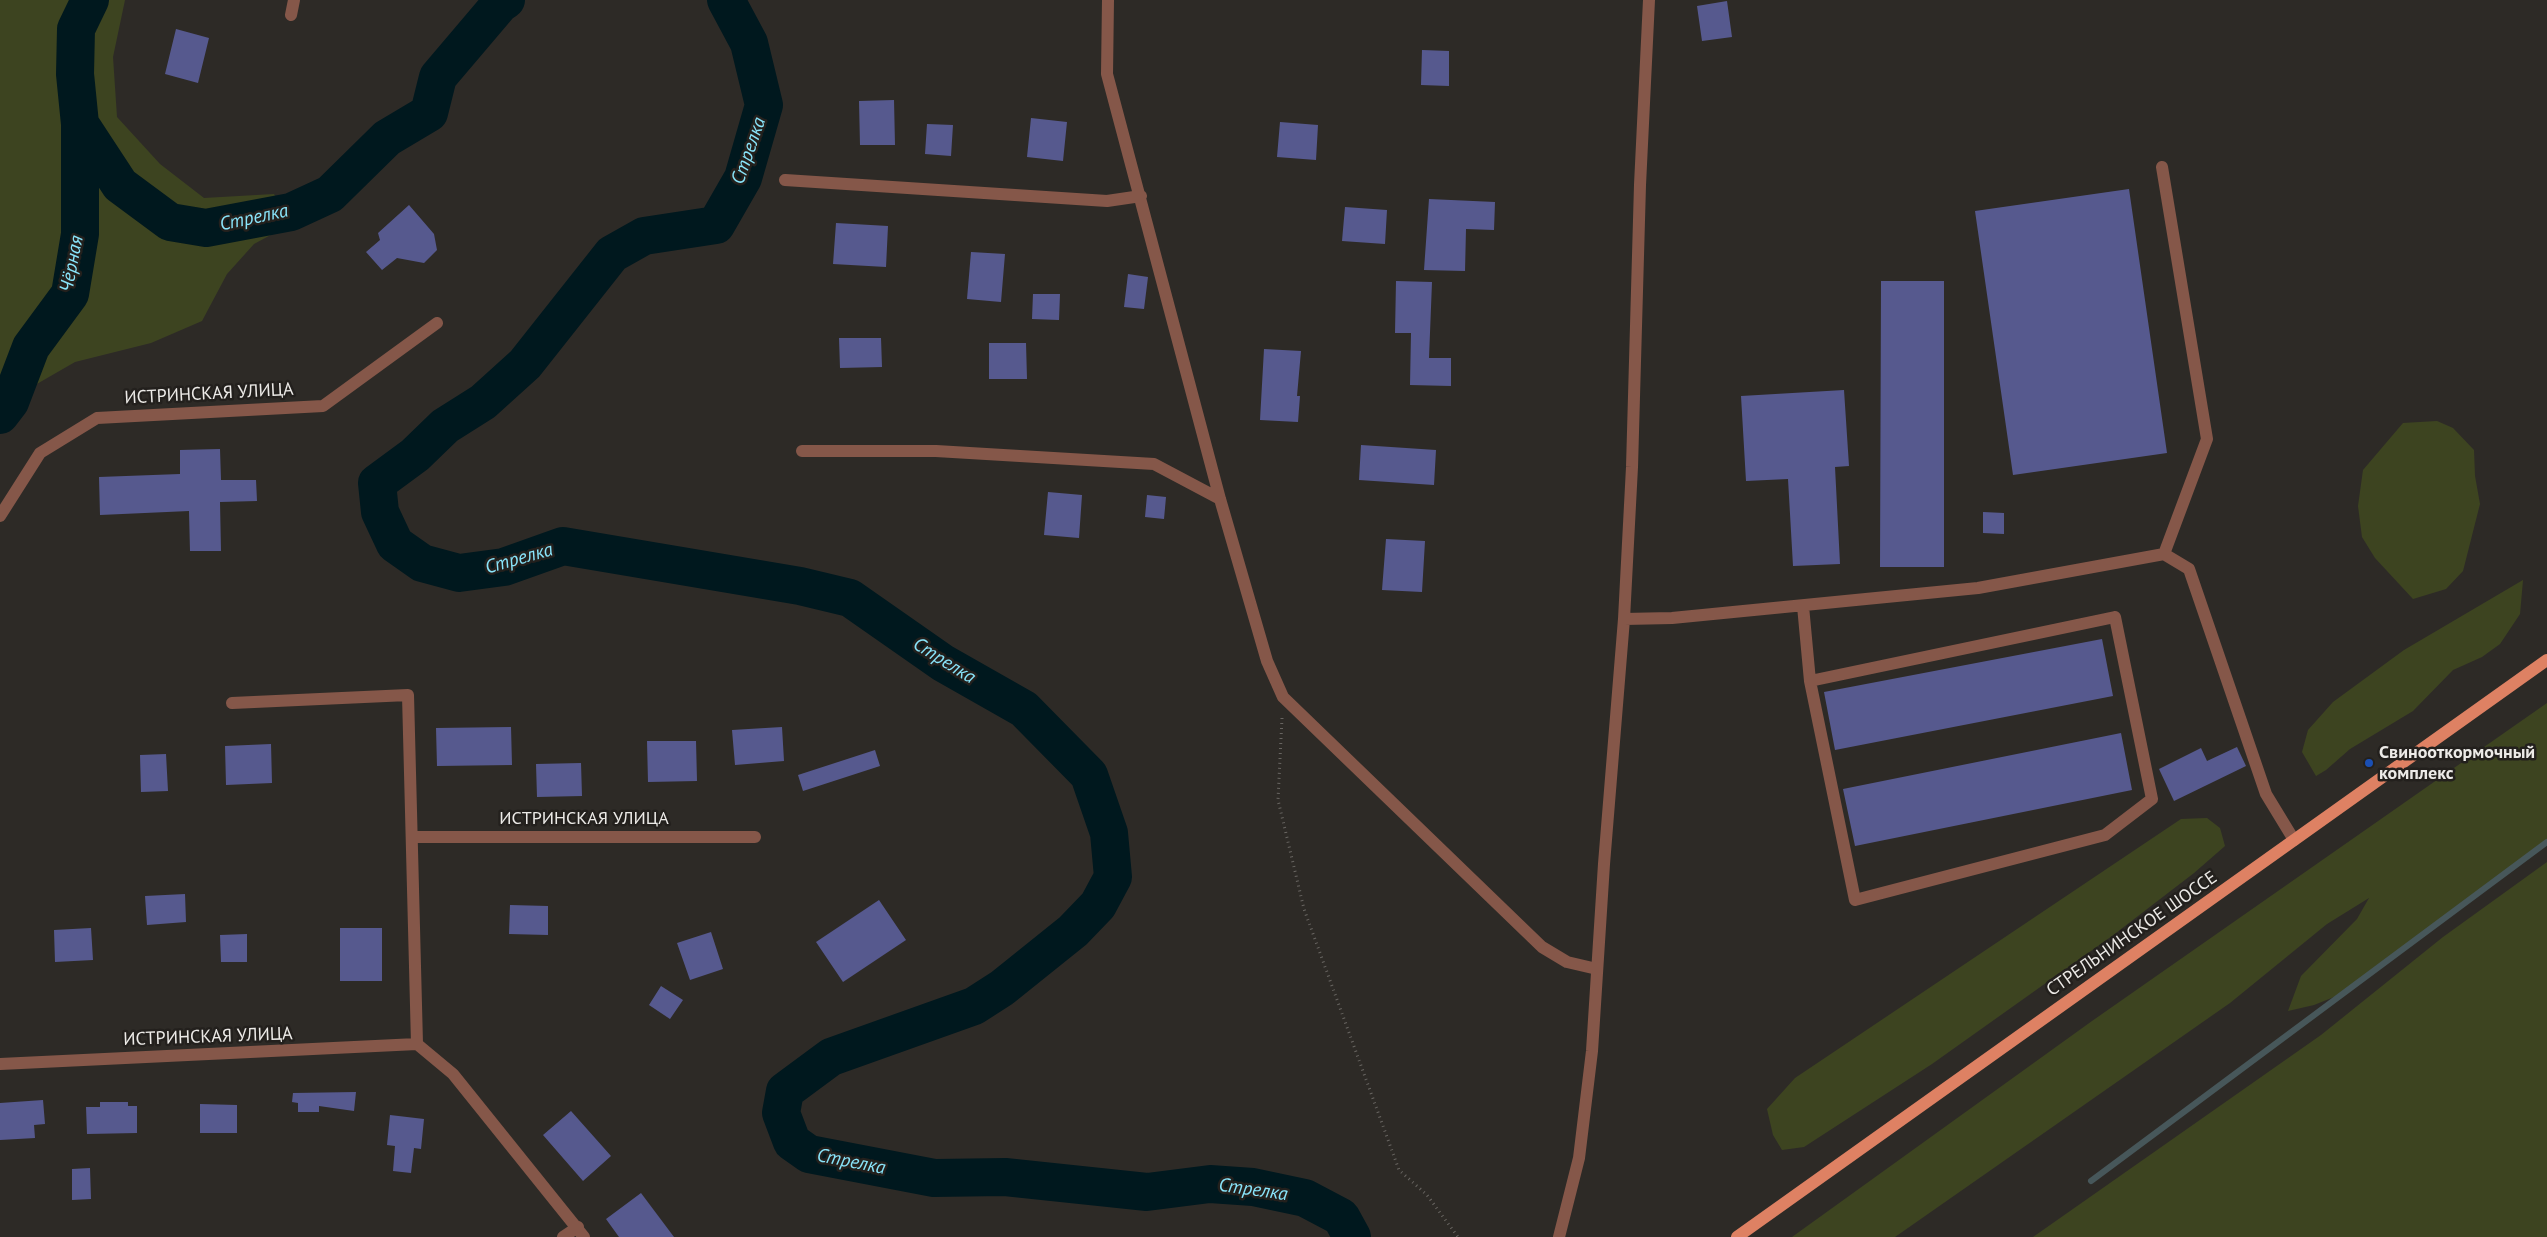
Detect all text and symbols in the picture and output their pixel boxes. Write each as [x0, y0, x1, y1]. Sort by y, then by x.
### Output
water label: Стрелка [727, 114, 771, 188]
water label: Стрелка [218, 200, 290, 236]
water label: Чёрная [55, 234, 89, 294]
street label: ИСТРИНСКАЯ УЛИЦА [124, 379, 294, 409]
water label: Стрелка [483, 538, 555, 580]
water label: Стрелка [909, 633, 979, 689]
place label: Свинооткормочный комплекс [2379, 742, 2535, 784]
marker: Свинооткормочный комплекс [2363, 757, 2375, 769]
street label: ИСТРИНСКАЯ УЛИЦА [499, 808, 669, 830]
street label: СТРЕЛЬНИНСКОЕ ШОССЕ [2043, 867, 2221, 1001]
street label: ИСТРИНСКАЯ УЛИЦА [123, 1023, 293, 1051]
water label: Стрелка [815, 1144, 887, 1180]
water label: Стрелка [1217, 1174, 1289, 1206]

